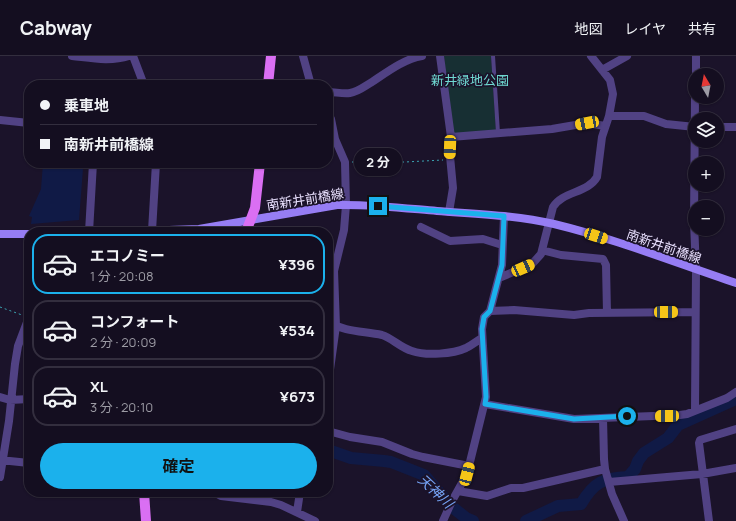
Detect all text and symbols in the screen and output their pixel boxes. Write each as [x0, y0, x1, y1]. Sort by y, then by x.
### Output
text: Cabway [20, 15, 92, 41]
text: 地図 [574, 19, 602, 38]
text: レイヤ [624, 19, 666, 38]
text: 共有 [688, 19, 716, 38]
north arrow [688, 68, 724, 104]
map controls [688, 68, 724, 236]
park label: 新井緑地公園 [431, 71, 509, 89]
text: 乗車地 [64, 95, 109, 116]
button: layers [688, 112, 724, 148]
car [574, 115, 600, 131]
text: 南新井前橋線 [64, 134, 154, 155]
car [444, 135, 456, 159]
callout: 2 分 [354, 148, 402, 176]
text: 2 分 [366, 153, 390, 171]
button: + [688, 156, 724, 192]
street label: 南新井前橋線 [265, 184, 345, 214]
route end [369, 197, 387, 215]
button: − [688, 200, 724, 236]
street label: 南新井前橋線 [624, 225, 704, 267]
car [583, 227, 609, 245]
text: エコノミー [90, 245, 165, 266]
icon: car [42, 246, 78, 282]
text: ¥396 [278, 254, 315, 275]
car [510, 258, 536, 278]
text: 1 分 · 20:08 [90, 267, 154, 285]
car [654, 306, 678, 318]
text: コンフォート [90, 311, 180, 332]
icon: car [42, 312, 78, 348]
text: ¥534 [279, 320, 315, 341]
text: 2 分 · 20:09 [90, 333, 156, 351]
text: XL [90, 376, 108, 397]
icon: car [42, 378, 78, 414]
text: ¥673 [280, 386, 315, 407]
text: 3 分 · 20:10 [90, 398, 153, 416]
route start [618, 407, 636, 425]
car [655, 410, 679, 422]
button: 確定 [40, 443, 317, 489]
car [458, 461, 476, 487]
water label: 天神川 [414, 470, 459, 514]

